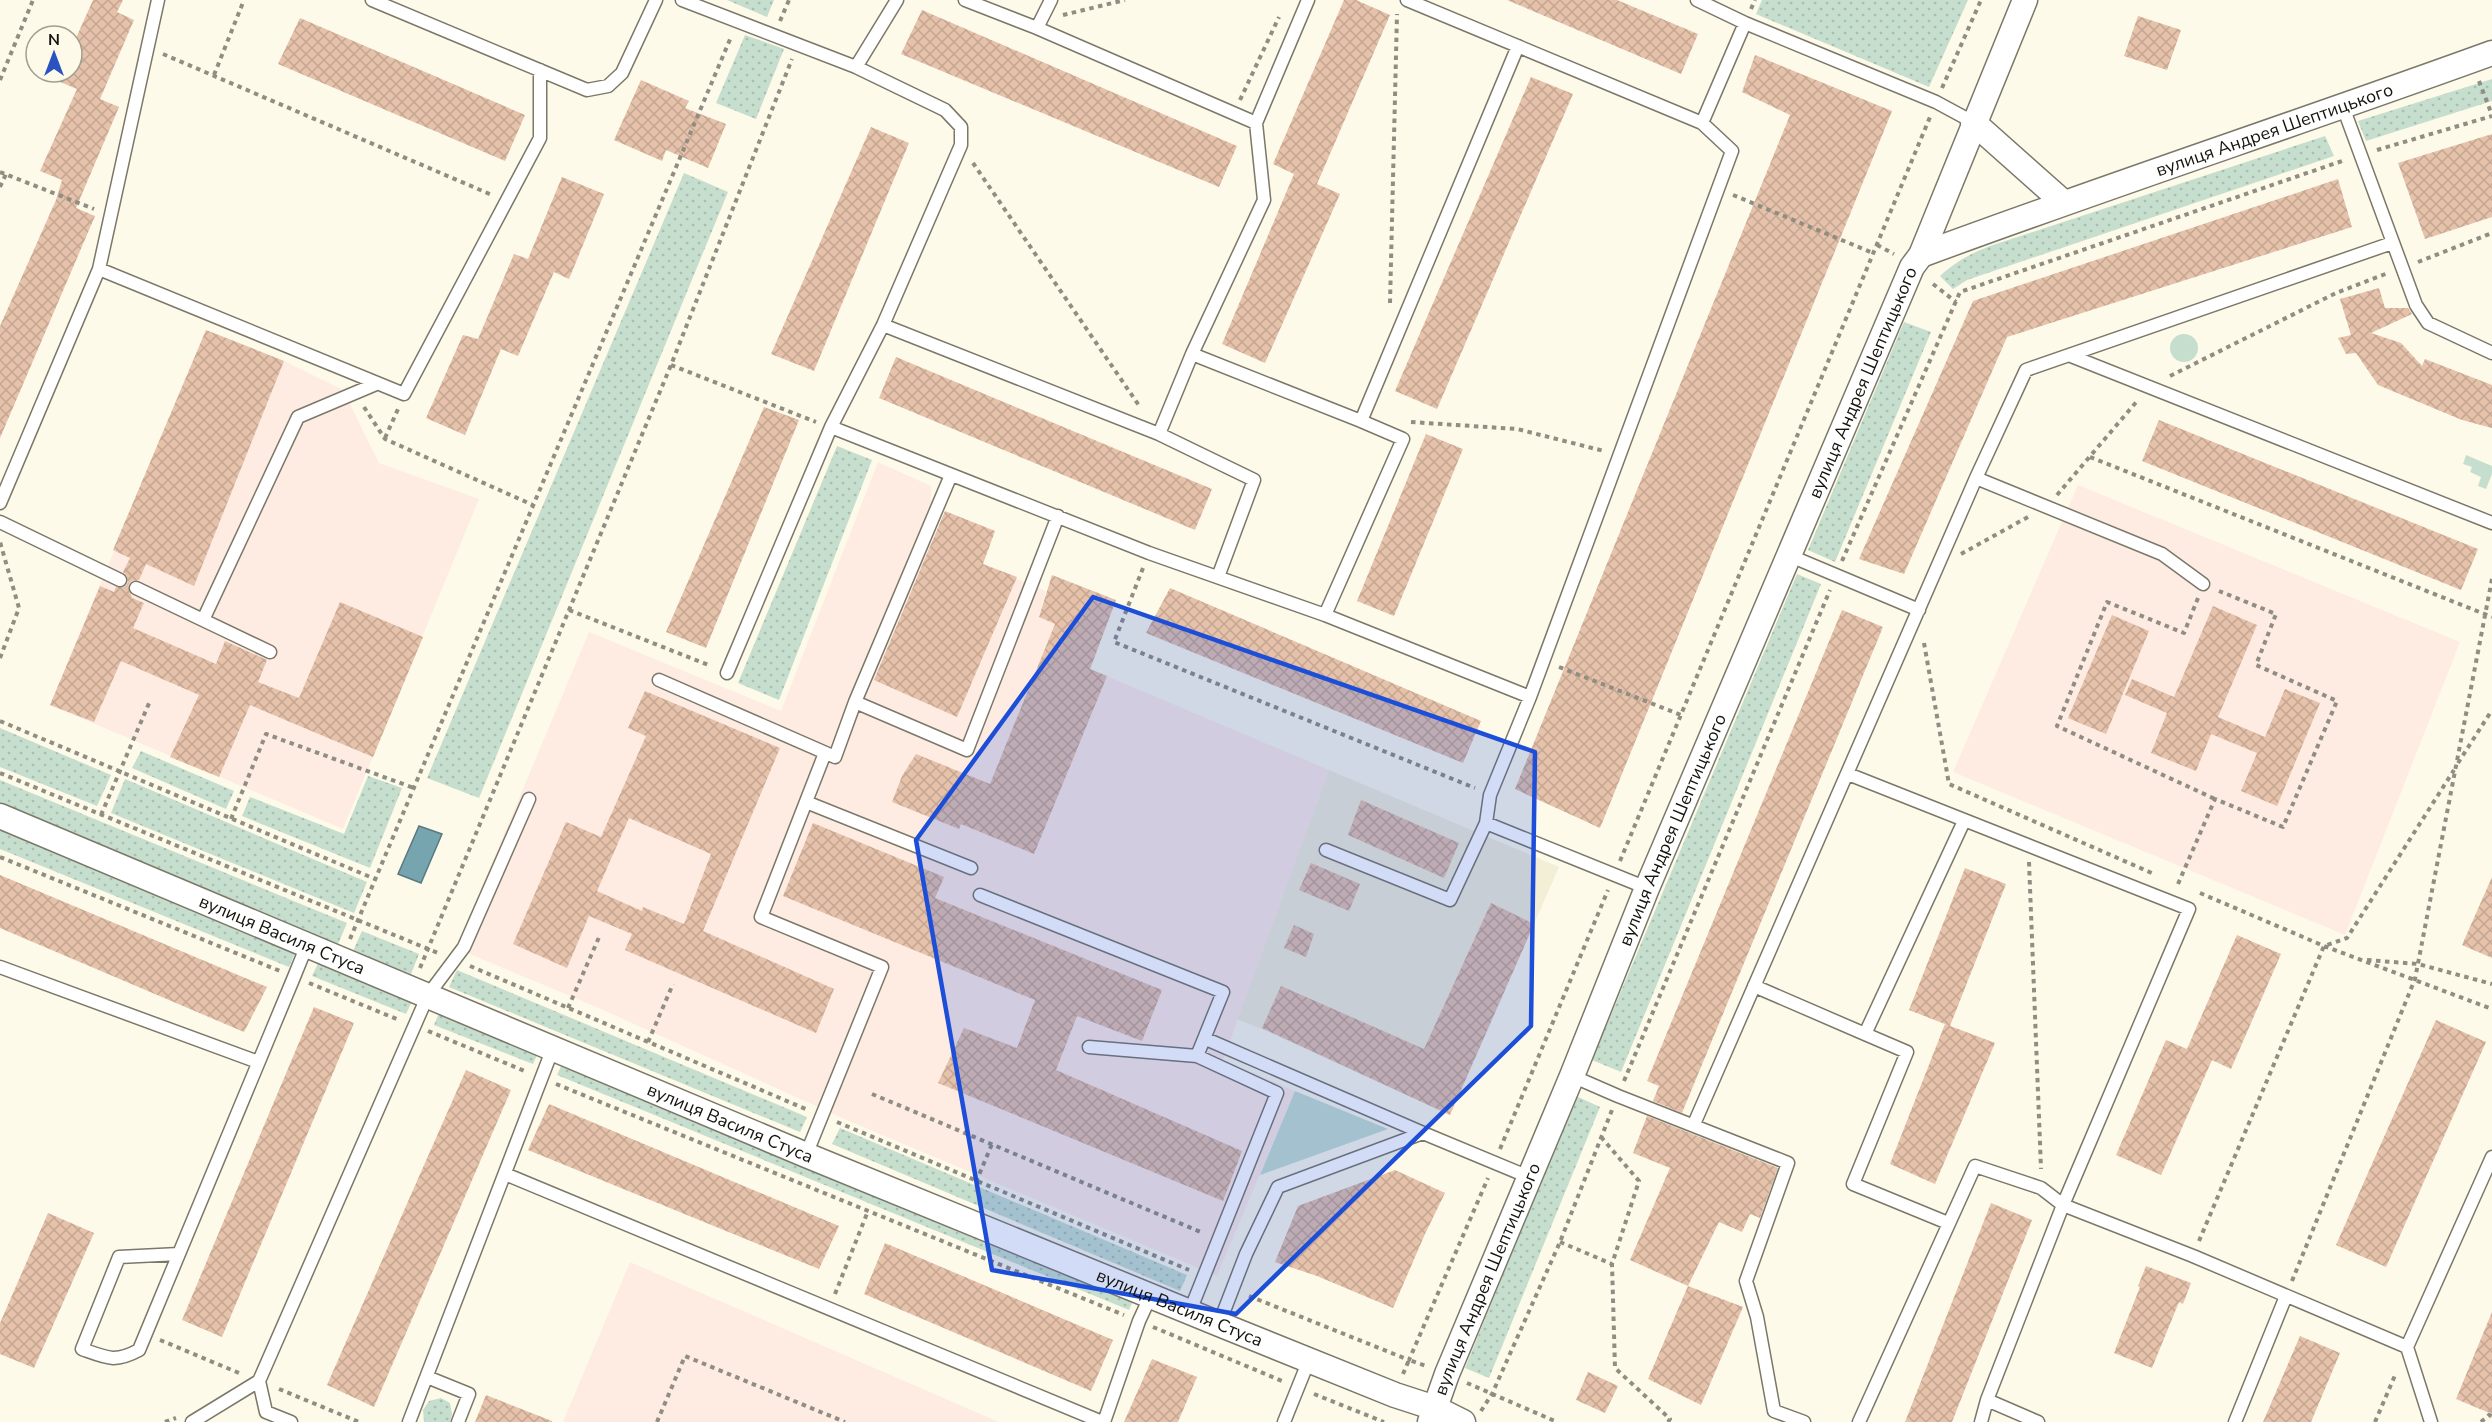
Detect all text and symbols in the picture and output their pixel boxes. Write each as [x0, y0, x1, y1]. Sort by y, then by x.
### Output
north arrow [24, 24, 84, 84]
text: N [48, 29, 60, 51]
street label: вулиця Андрея Шептицького [2153, 77, 2396, 182]
street label: вулиця Андрея Шептицького [1803, 263, 1923, 502]
street label: вулиця Андрея Шептицького [1613, 710, 1732, 949]
street label: вулиця Василя Стуса [195, 889, 369, 980]
street label: вулиця Василя Стуса [643, 1077, 817, 1169]
street label: вулиця Андрея Шептицького [1428, 1159, 1546, 1399]
street label: вулиця Василя Стуса [1093, 1263, 1267, 1352]

